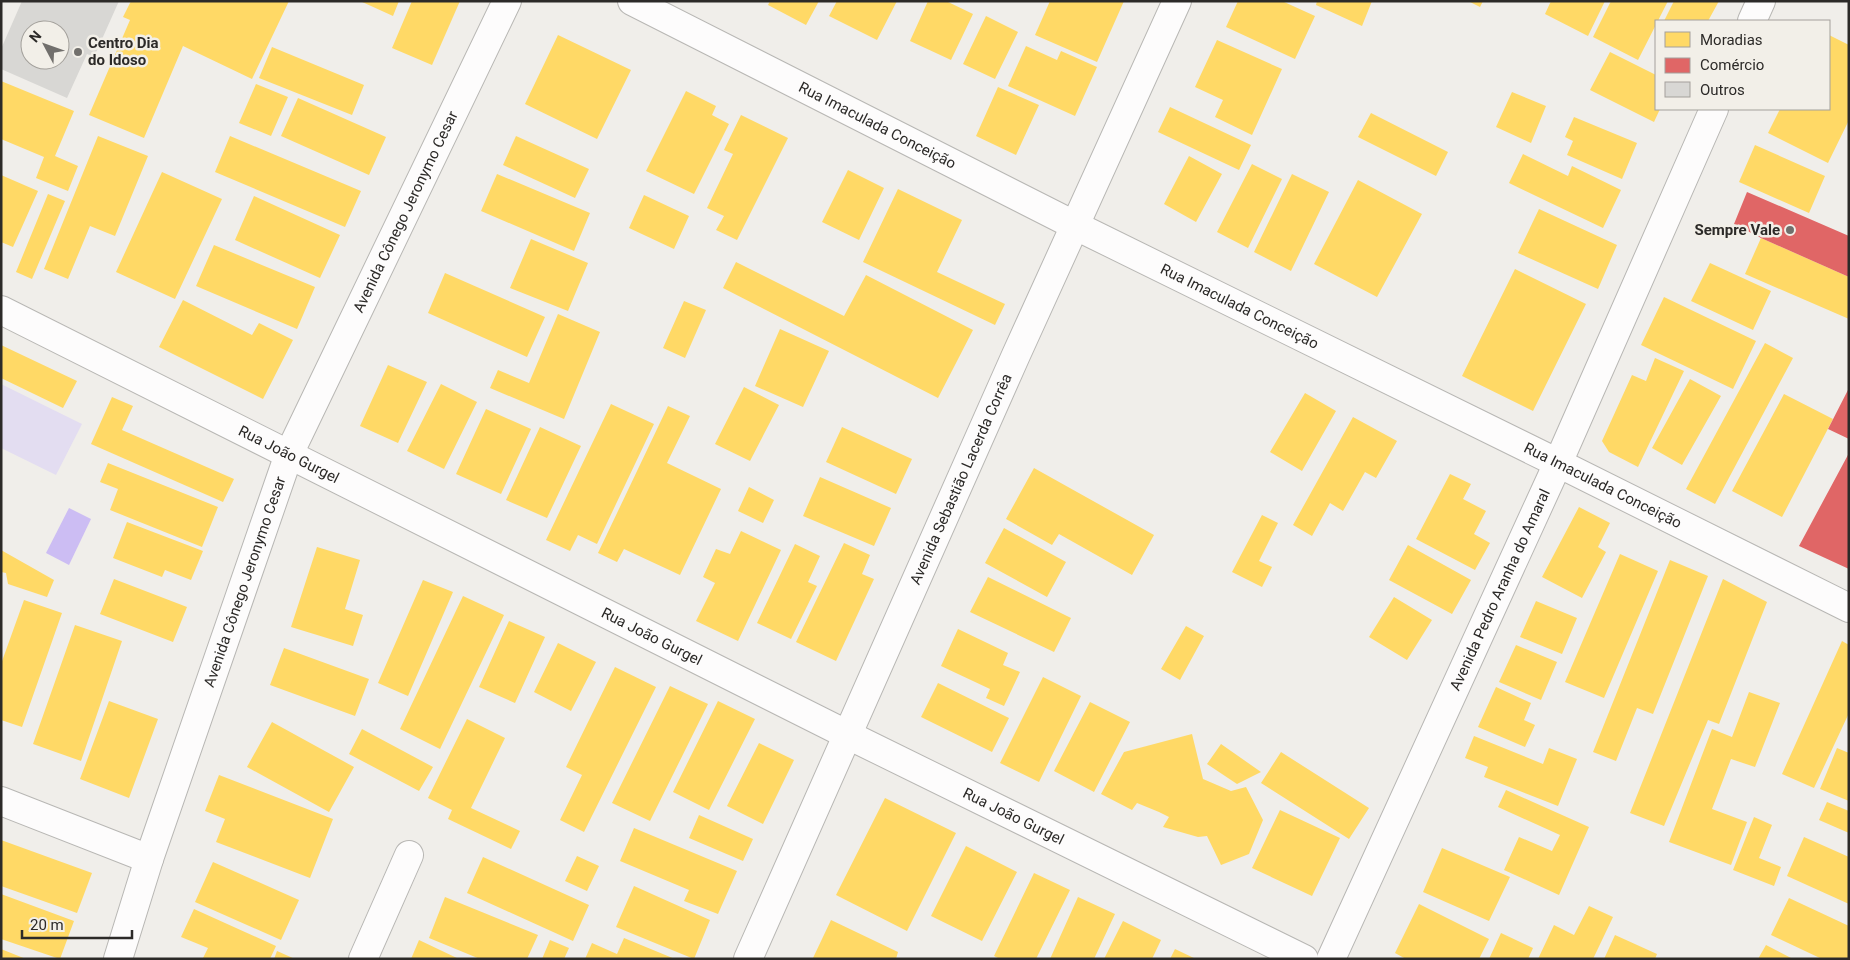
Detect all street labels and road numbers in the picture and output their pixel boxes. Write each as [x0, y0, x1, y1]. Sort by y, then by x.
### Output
street label: Rua Imaculada Conceição [796, 78, 959, 173]
street label: Avenida Cônego Jeronymo Cesar [349, 108, 462, 316]
street label: Rua Imaculada Conceição [1158, 260, 1322, 353]
street label: Avenida Sebastião Lacerda Corrêa [906, 371, 1016, 587]
street label: Rua João Gurgel [235, 422, 342, 487]
street label: Rua Imaculada Conceição [1521, 439, 1685, 532]
street label: Avenida Cônego Jeronymo Cesar [200, 474, 290, 689]
street label: Avenida Pedro Aranha do Amaral [1446, 486, 1554, 693]
street label: Rua João Gurgel [598, 604, 705, 669]
street label: Rua João Gurgel [960, 784, 1067, 849]

